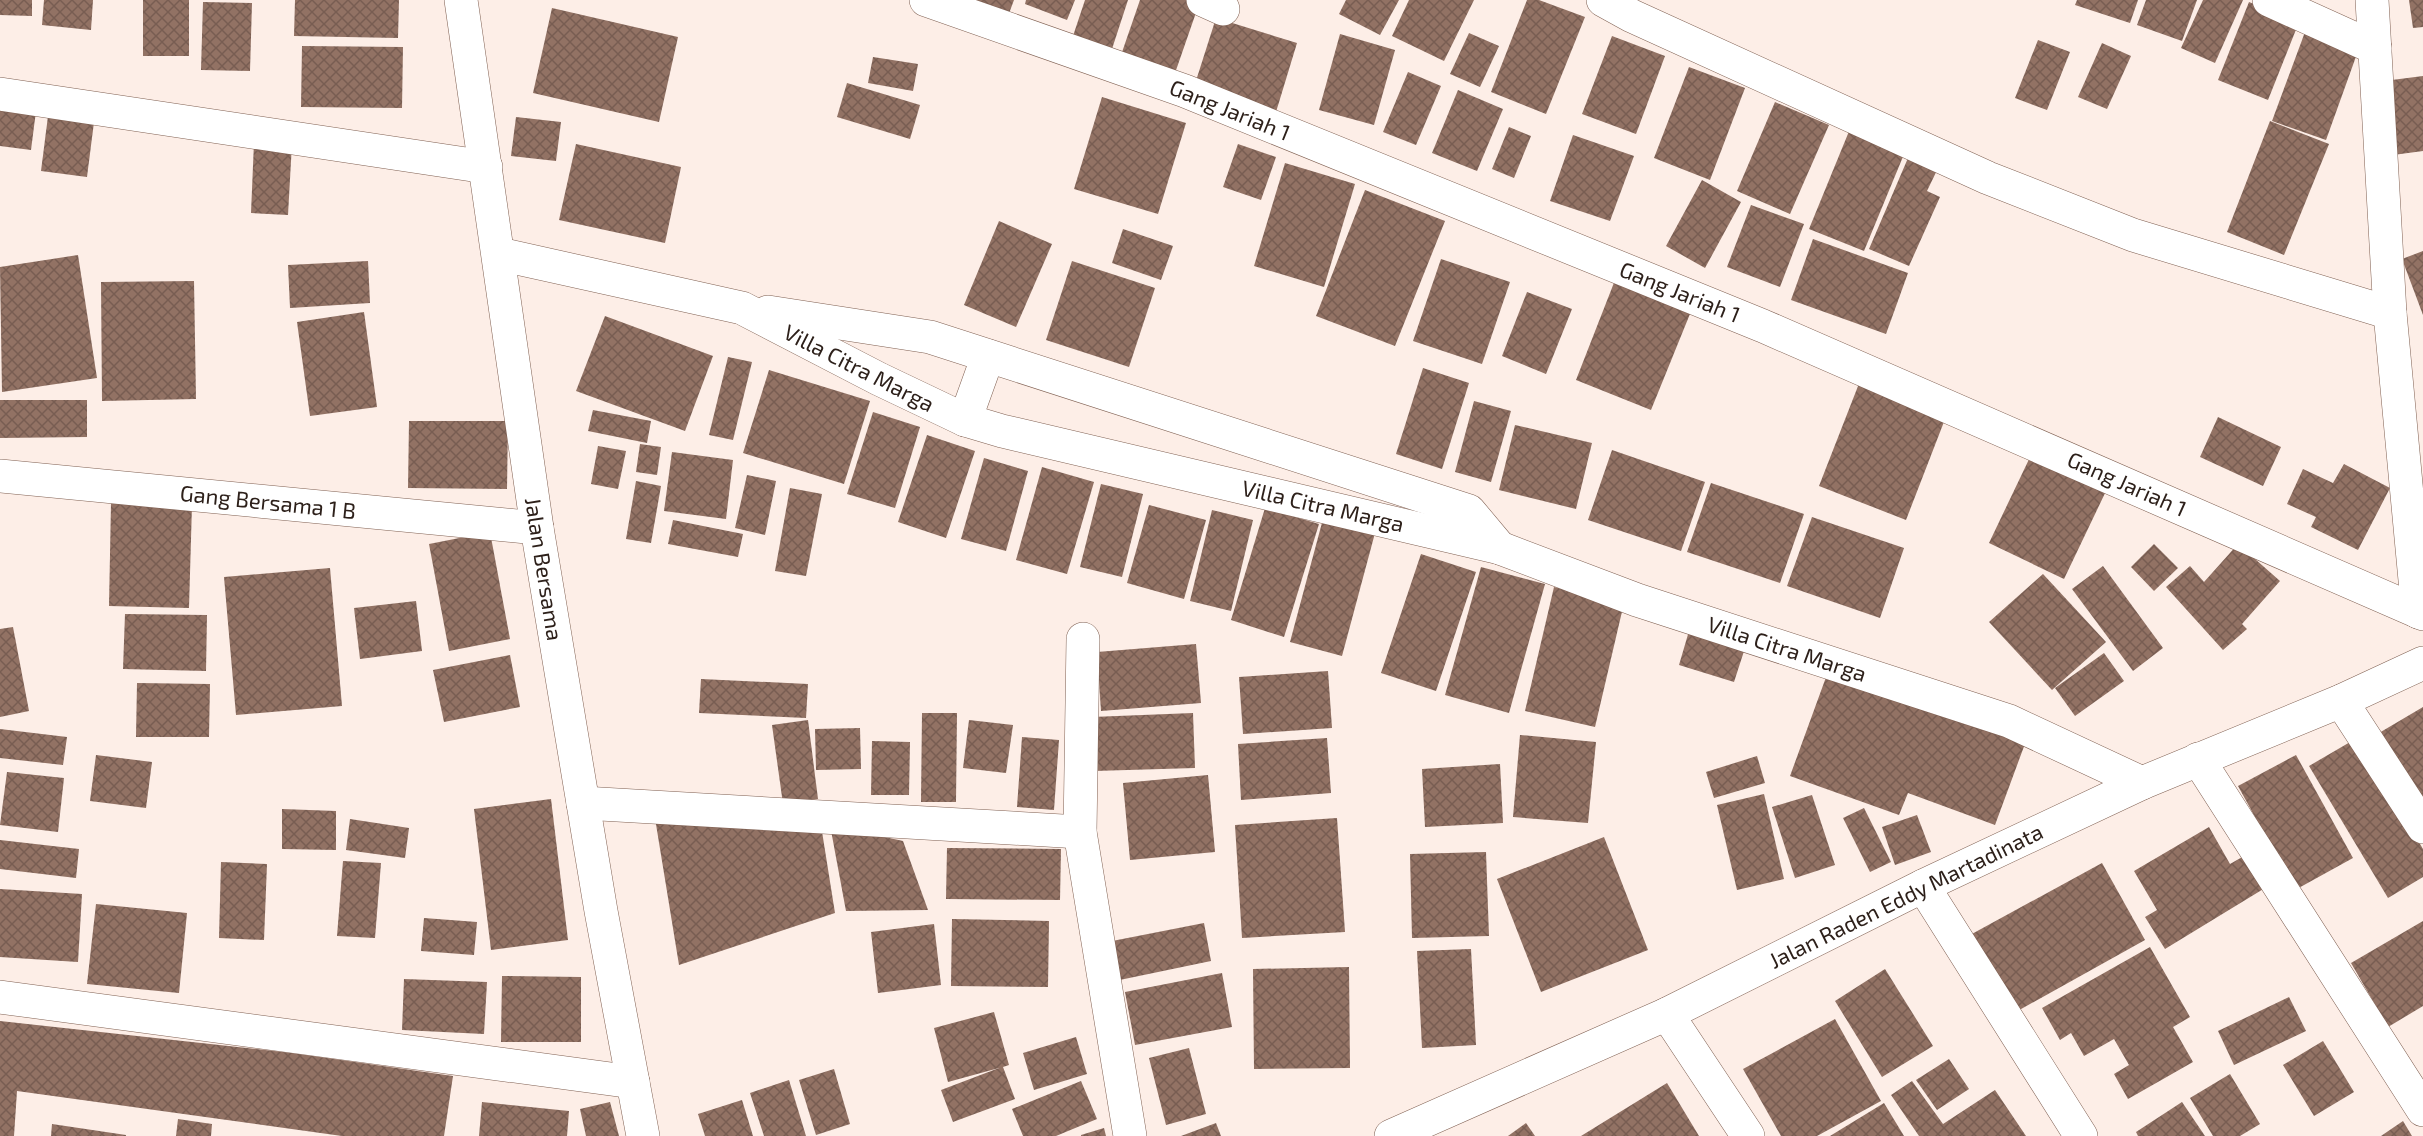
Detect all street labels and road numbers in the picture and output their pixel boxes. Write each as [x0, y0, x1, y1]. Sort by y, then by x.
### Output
street label: Gang Jariah 1 [1166, 73, 1294, 145]
street label: Gang Jariah 1 [1616, 255, 1744, 327]
street label: Villa Citra Marga [780, 318, 939, 416]
street label: Gang Jariah 1 [2064, 445, 2191, 521]
street label: Villa Citra Marga [1240, 474, 1407, 536]
street label: Gang Bersama 1 B [179, 479, 357, 523]
street label: Jalan Bersama [521, 495, 569, 642]
street label: Villa Citra Marga [1705, 610, 1870, 686]
street label: Jalan Raden Eddy Martadinata [1764, 817, 2047, 973]

